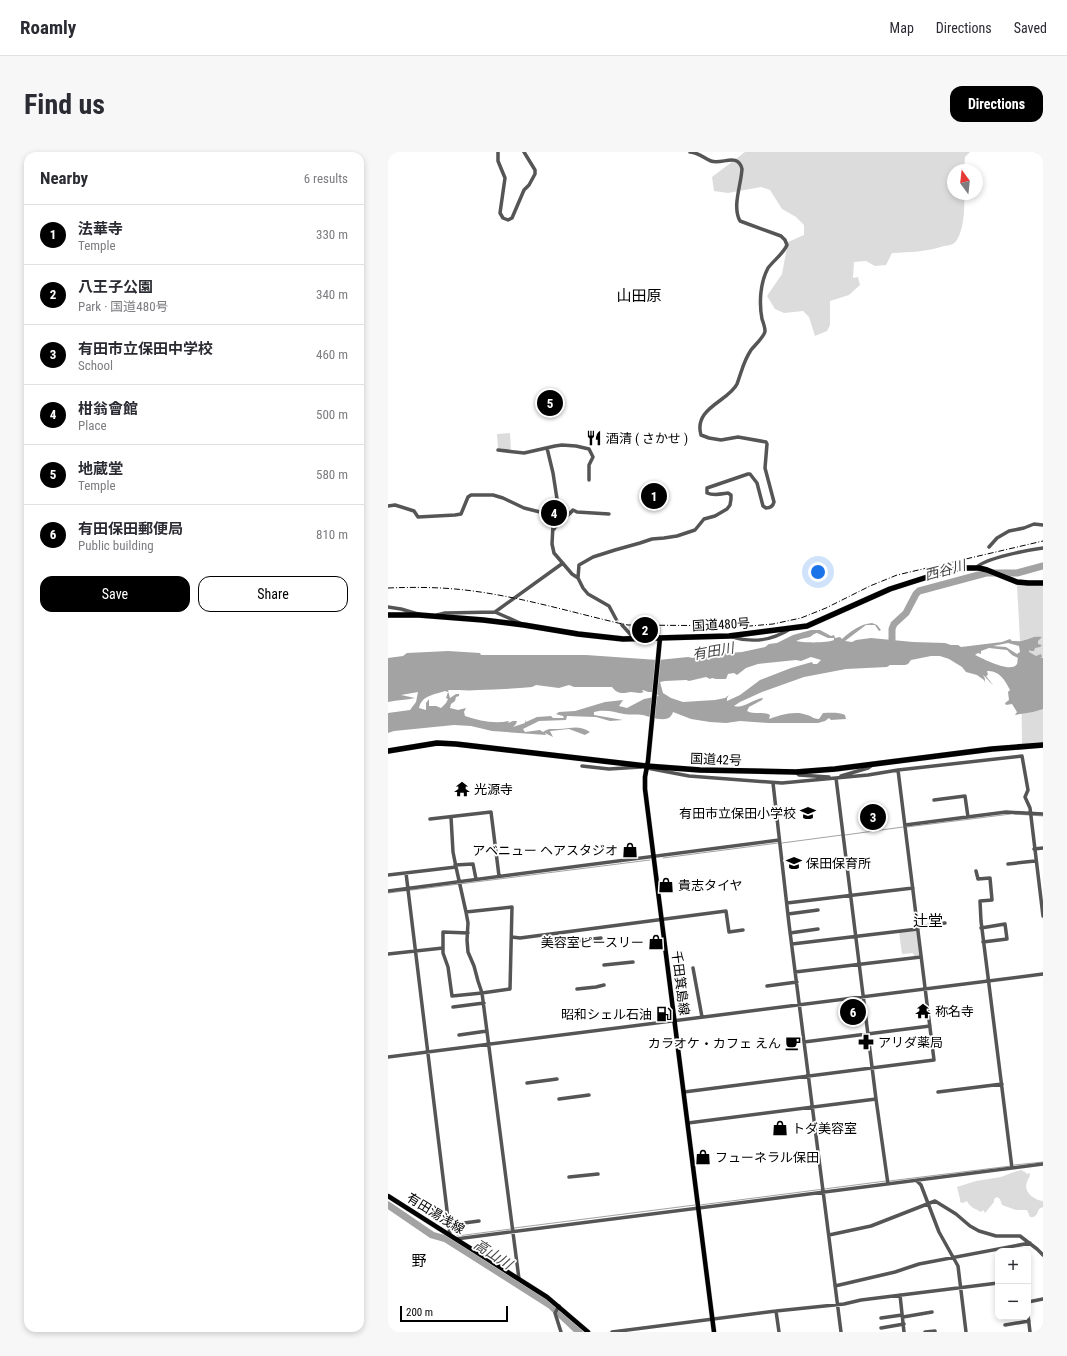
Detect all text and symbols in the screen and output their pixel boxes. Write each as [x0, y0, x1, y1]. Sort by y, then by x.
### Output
text: Roamly [20, 16, 76, 39]
text: Map [890, 20, 914, 36]
text: Directions [936, 20, 992, 36]
text: Saved [1014, 20, 1047, 36]
button: Directions [950, 86, 1043, 122]
text: Find us [24, 88, 105, 121]
north arrow [947, 164, 983, 200]
text: Nearby [40, 168, 88, 188]
text: 6 results [304, 171, 348, 186]
text: 法華寺 [78, 220, 123, 238]
text: 1 [50, 227, 56, 242]
text: 330 m [316, 227, 348, 242]
text: Temple [78, 238, 116, 253]
text: 八王子公園 [78, 278, 153, 296]
text: 2 [50, 287, 56, 302]
text: 340 m [316, 287, 348, 302]
district label: 山田原 [616, 287, 662, 305]
text: Park · 国道480号 [78, 299, 169, 314]
text: 有田市立保田中学校 [78, 340, 213, 358]
text: 3 [50, 347, 56, 362]
text: 460 m [316, 347, 348, 362]
text: School [78, 358, 113, 373]
pin: 5 [537, 388, 563, 418]
text: 柑翁會館 [78, 400, 138, 418]
text: 4 [50, 407, 56, 422]
text: 500 m [316, 407, 348, 422]
text: Place [78, 418, 107, 433]
restaurant icon: 酒清 ( さかせ ) [585, 429, 603, 447]
place label: 酒清 ( さかせ ) [606, 431, 688, 446]
text: 地蔵堂 [78, 460, 123, 478]
text: 5 [50, 467, 56, 482]
text: 580 m [316, 467, 348, 482]
text: Temple [78, 478, 116, 493]
pin: 1 [641, 481, 667, 511]
pin: 4 [541, 498, 567, 528]
text: 有田保田郵便局 [78, 520, 183, 538]
text: 6 [50, 527, 56, 542]
text: 810 m [316, 527, 348, 542]
text: Public building [78, 538, 154, 553]
water label: 西谷川 [923, 556, 969, 583]
your location [808, 562, 828, 582]
button: Save [40, 576, 190, 612]
button: Share [198, 576, 348, 612]
pin: 2 [632, 615, 658, 645]
street label: 国道480号 [692, 615, 751, 634]
water label: 有田川 [691, 639, 737, 663]
street label: 国道42号 [690, 751, 742, 768]
temple icon: 光源寺 [453, 780, 471, 798]
place label: 光源寺 [474, 782, 513, 797]
pin: 3 [860, 802, 886, 832]
school or university icon: 有田市立保田小学校 [799, 804, 817, 822]
place label: 有田市立保田小学校 [679, 806, 796, 821]
shop icon: アベニュー ヘアスタジオ [621, 841, 639, 859]
place label: アベニュー ヘアスタジオ [472, 843, 618, 858]
school or university icon: 保田保育所 [785, 854, 803, 872]
place label: 保田保育所 [806, 856, 871, 871]
shop icon: 貴志タイヤ [657, 876, 675, 894]
place label: 貴志タイヤ [678, 878, 743, 893]
district label: 辻堂 [913, 912, 943, 930]
shop icon: 美容室ピースリー [647, 933, 665, 951]
place label: 美容室ピースリー [541, 935, 644, 950]
street label: 千田箕島線 [669, 950, 692, 1016]
pin: 6 [840, 997, 866, 1027]
temple icon: 称名寺 [914, 1002, 932, 1020]
place label: 称名寺 [935, 1004, 974, 1019]
fuel station icon: 昭和シェル石油 [655, 1005, 673, 1023]
place label: 昭和シェル石油 [561, 1007, 652, 1022]
pharmacy icon: アリダ薬局 [857, 1033, 875, 1051]
cafe icon: カラオケ・カフェ えん [784, 1034, 802, 1052]
place label: アリダ薬局 [878, 1035, 943, 1050]
place label: カラオケ・カフェ えん [648, 1036, 781, 1051]
shop icon: トダ美容室 [771, 1119, 789, 1137]
place label: トダ美容室 [792, 1121, 857, 1136]
shop icon: フューネラル保田 [694, 1148, 712, 1166]
place label: フューネラル保田 [715, 1150, 819, 1165]
street label: 有田湯浅線 [404, 1190, 467, 1237]
water label: 高山川 [471, 1236, 517, 1273]
map controls [995, 1248, 1031, 1320]
button: + [995, 1248, 1031, 1284]
district label: 野 [411, 1252, 427, 1270]
button: − [995, 1284, 1031, 1320]
scale bar [400, 1304, 508, 1323]
text: 200 m [406, 1306, 433, 1319]

